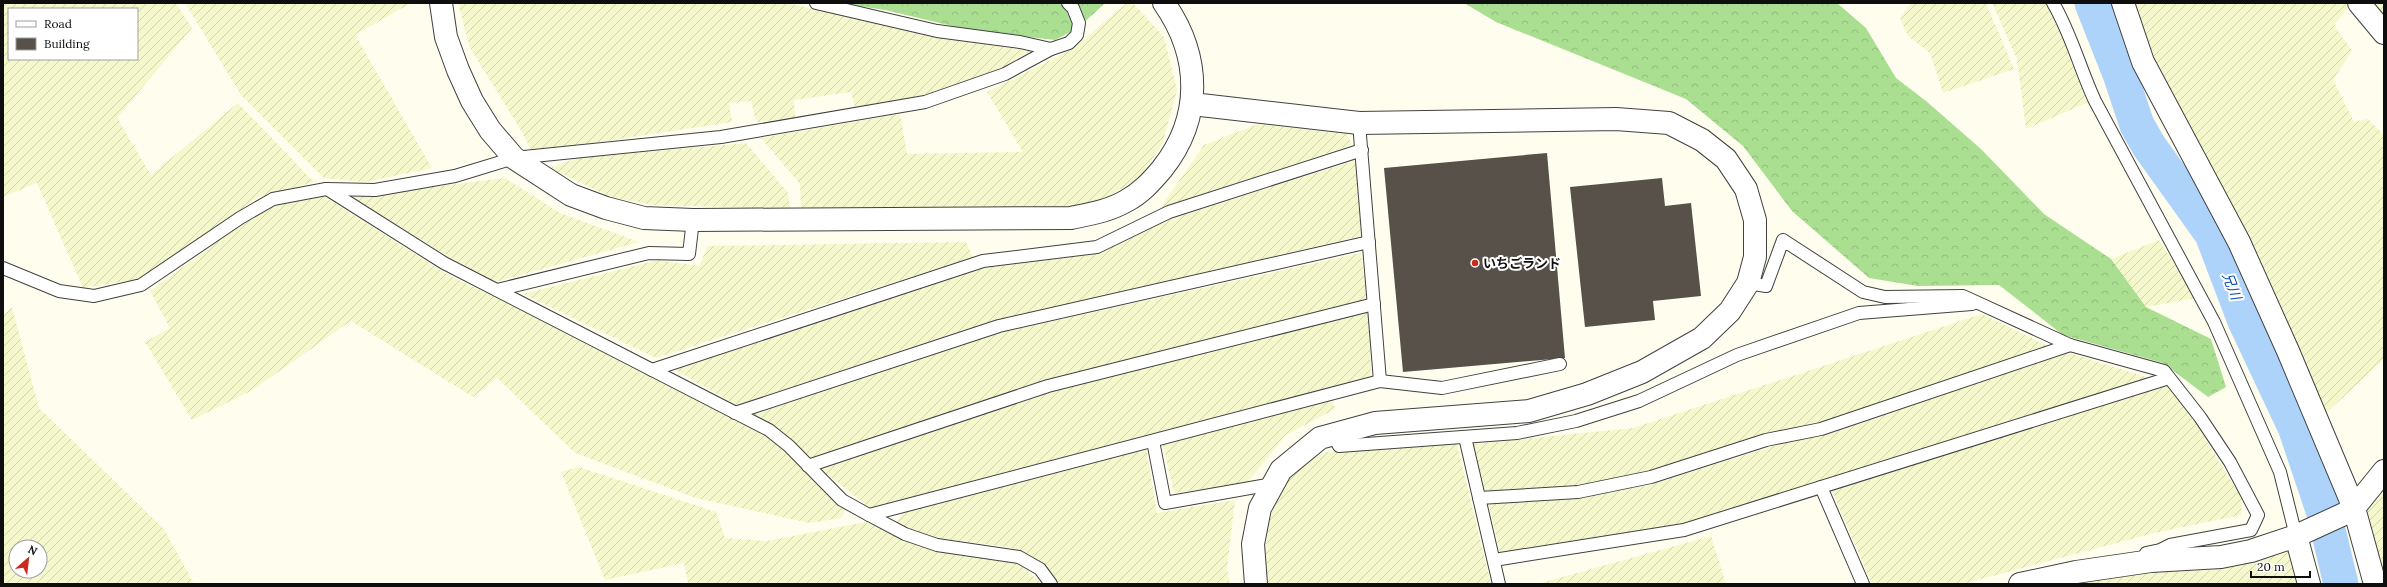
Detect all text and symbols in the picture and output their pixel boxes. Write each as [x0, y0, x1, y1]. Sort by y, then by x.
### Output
legend [8, 8, 138, 60]
text: Road [44, 16, 72, 31]
text: Building [44, 36, 90, 51]
place label: いちごランド [1483, 255, 1561, 272]
marker: いちごランド [1470, 258, 1480, 268]
water label: 兄川 [2219, 270, 2246, 304]
north arrow [8, 539, 48, 579]
text: N [26, 542, 40, 559]
scale bar [2251, 553, 2310, 579]
text: 20 m [2257, 559, 2285, 574]

